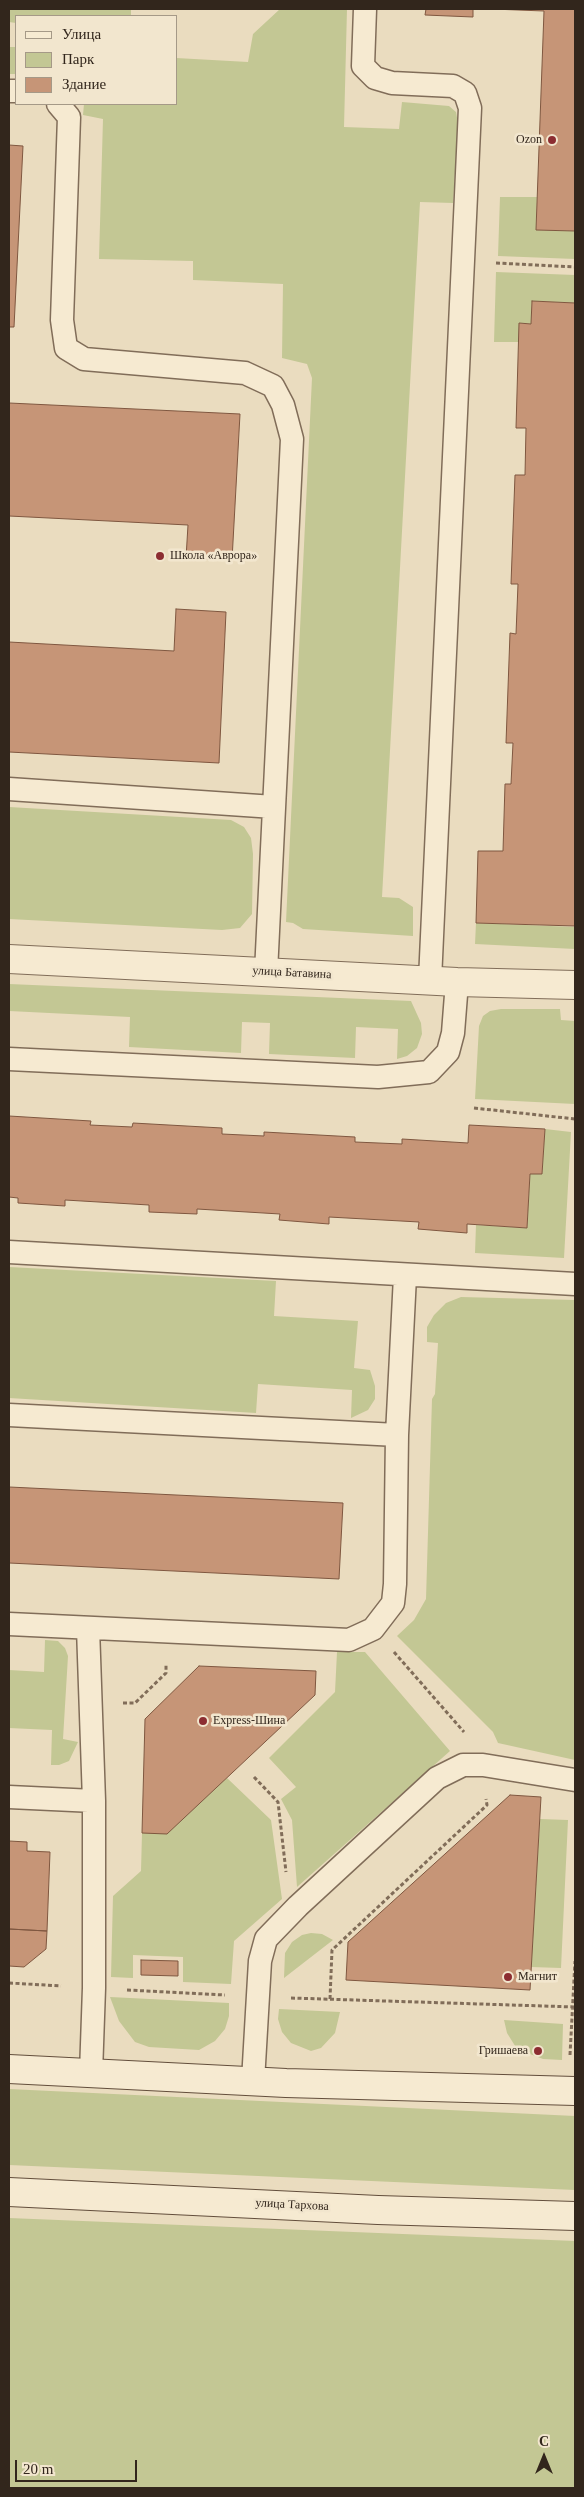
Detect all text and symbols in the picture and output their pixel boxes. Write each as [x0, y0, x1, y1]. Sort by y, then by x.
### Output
legend [15, 15, 178, 105]
text: Улица [62, 26, 101, 42]
text: Парк [62, 51, 94, 67]
text: Здание [62, 76, 106, 92]
place label: Ozon [516, 133, 542, 147]
marker: Ozon [546, 134, 558, 146]
place label: Школа «Аврора» [170, 549, 257, 563]
marker: Школа «Аврора» [154, 550, 166, 562]
street label: улица Батавина [252, 964, 332, 982]
place label: Express-Шина [213, 1714, 285, 1728]
marker: Express-Шина [197, 1715, 209, 1727]
place label: Магнит [518, 1970, 557, 1984]
marker: Магнит [502, 1971, 514, 1983]
place label: Гришаева [479, 2044, 528, 2058]
marker: Гришаева [532, 2045, 544, 2057]
street label: улица Тархова [255, 2196, 329, 2214]
north arrow [519, 2432, 569, 2482]
text: С [539, 2434, 549, 2449]
scale bar [18, 2450, 140, 2482]
text: 20 m [23, 2461, 53, 2477]

